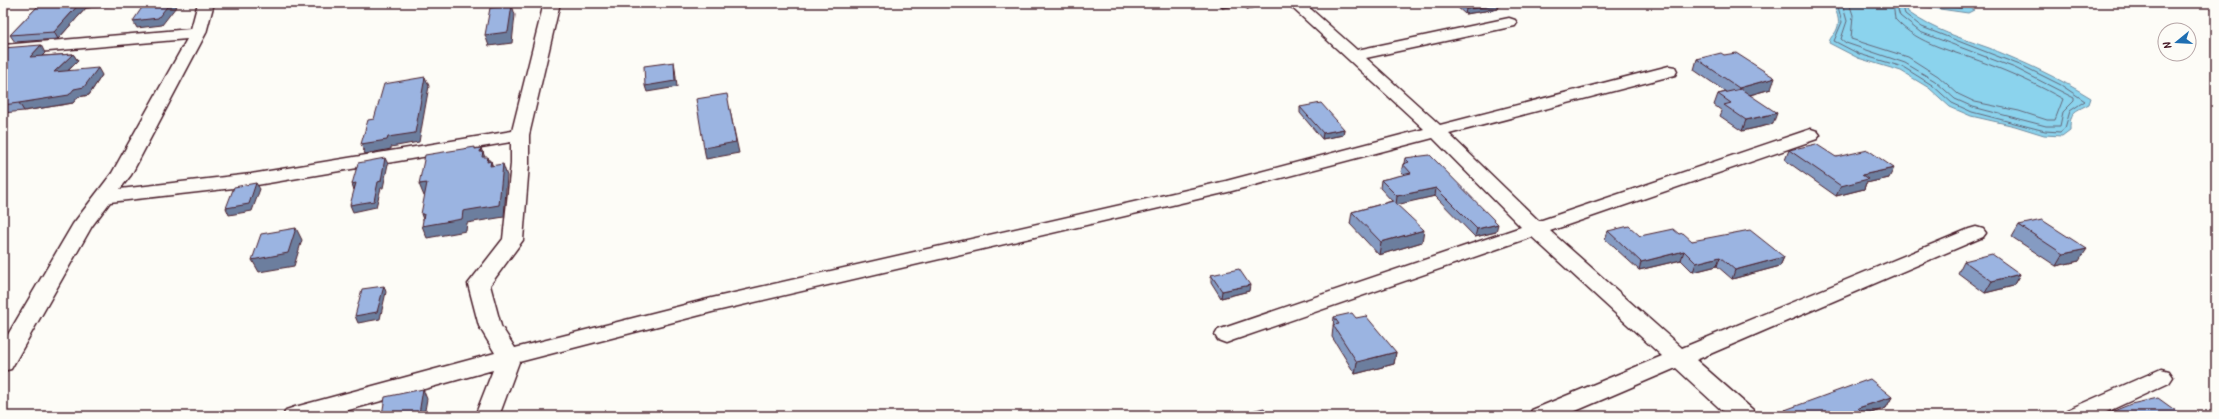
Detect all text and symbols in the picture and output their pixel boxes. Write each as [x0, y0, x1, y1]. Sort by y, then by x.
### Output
north arrow [2157, 22, 2197, 62]
text: N [2159, 39, 2178, 51]

